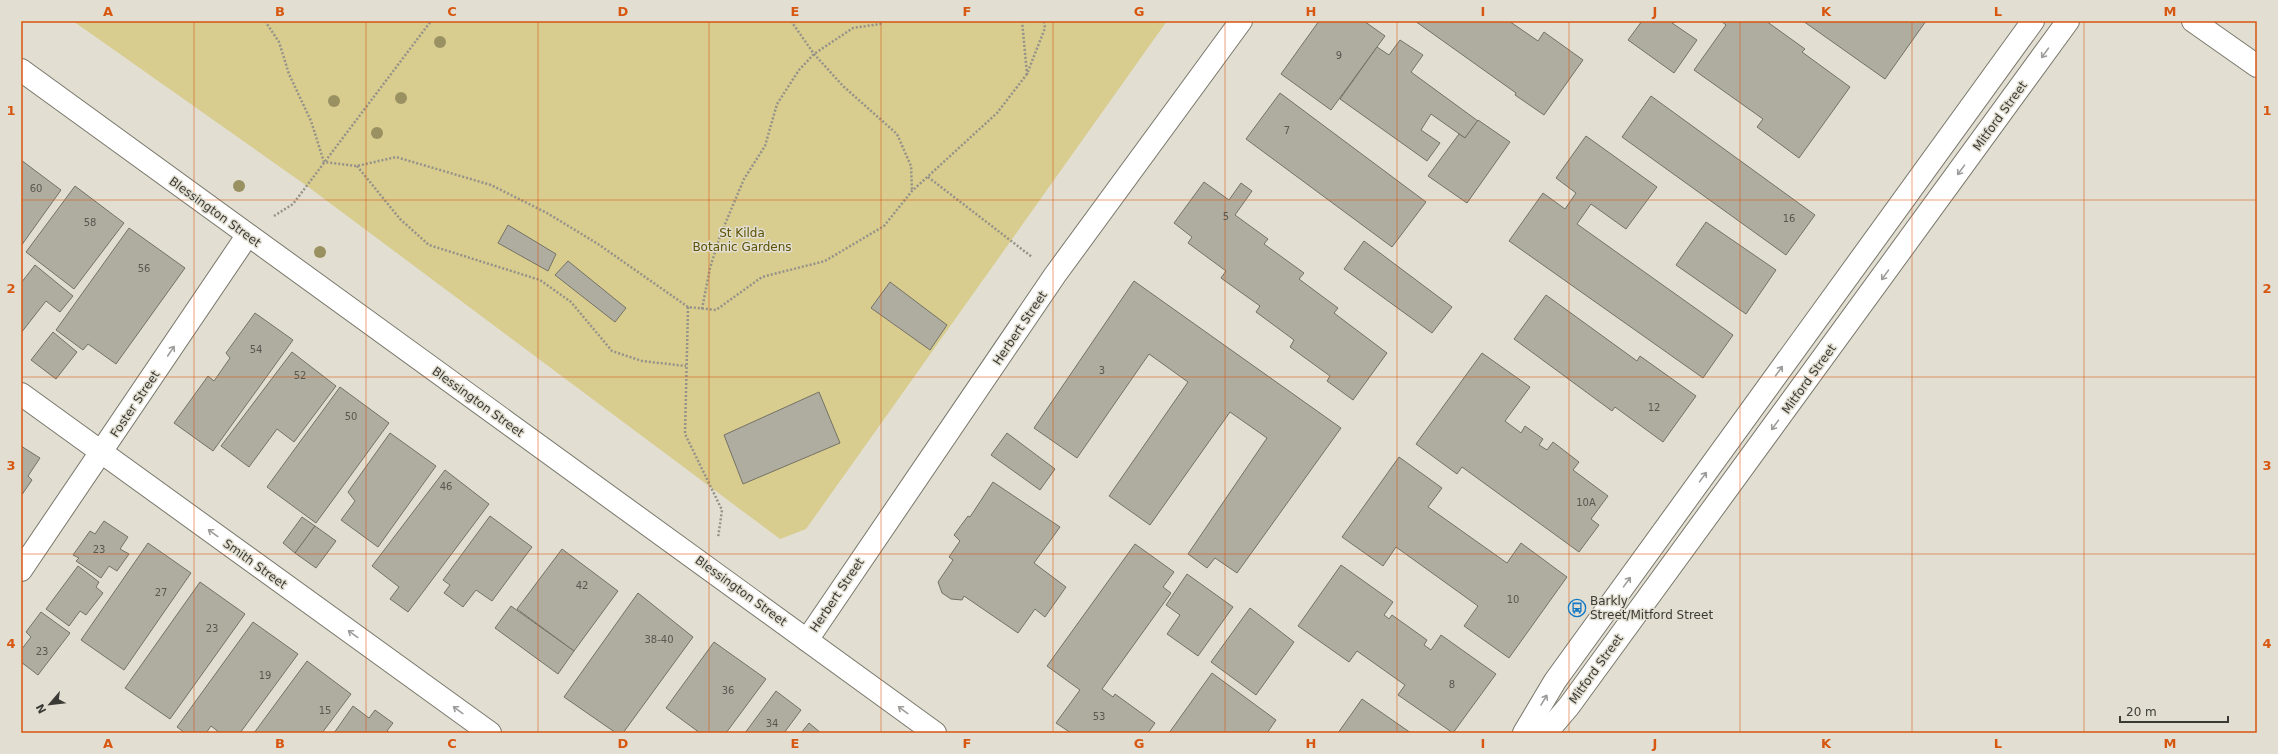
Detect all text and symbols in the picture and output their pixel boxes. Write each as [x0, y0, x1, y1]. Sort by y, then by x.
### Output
text: A [103, 4, 113, 19]
text: B [275, 4, 285, 19]
text: C [447, 4, 457, 19]
text: D [618, 4, 629, 19]
text: E [791, 4, 799, 19]
text: F [963, 4, 971, 19]
text: G [1134, 4, 1144, 19]
text: H [1306, 4, 1316, 19]
text: I [1481, 4, 1485, 19]
text: J [1652, 4, 1657, 19]
text: K [1821, 4, 1832, 19]
text: L [1994, 4, 2002, 19]
text: M [2164, 4, 2176, 19]
one-way arrow [2041, 47, 2049, 58]
house number: 9 [1336, 50, 1342, 61]
street label: Mitford Street [1970, 78, 2030, 154]
text: 1 [6, 103, 16, 118]
text: 1 [2262, 103, 2272, 118]
house number: 7 [1284, 125, 1290, 136]
one-way arrow [1957, 164, 1965, 175]
street label: Blessington Street [166, 174, 264, 250]
house number: 60 [30, 183, 42, 194]
house number: 5 [1223, 211, 1229, 222]
house number: 16 [1783, 213, 1795, 224]
house number: 58 [84, 217, 96, 228]
park label: St Kilda Botanic Gardens [692, 226, 792, 254]
house number: 56 [138, 263, 150, 274]
one-way arrow [1881, 269, 1889, 280]
text: 2 [6, 281, 16, 296]
text: 2 [2262, 281, 2272, 296]
street label: Herbert Street [990, 288, 1050, 368]
street label: Mitford Street [1779, 341, 1839, 417]
house number: 54 [250, 344, 262, 355]
one-way arrow [167, 345, 175, 357]
street label: Blessington Street [429, 364, 527, 440]
house number: 3 [1099, 365, 1105, 376]
one-way arrow [1775, 366, 1783, 377]
street label: Foster Street [108, 368, 163, 440]
house number: 52 [294, 370, 306, 381]
house number: 12 [1648, 402, 1660, 413]
house number: 50 [345, 411, 357, 422]
one-way arrow [1771, 420, 1780, 431]
text: 3 [6, 458, 16, 473]
text: 3 [2262, 458, 2272, 473]
one-way arrow [1699, 471, 1707, 482]
house number: 46 [440, 481, 452, 492]
house number: 10A [1576, 497, 1596, 508]
one-way arrow [208, 529, 219, 538]
street label: Smith Street [220, 536, 290, 592]
house number: 23 [93, 544, 105, 555]
street label: Blessington Street [692, 553, 790, 629]
street label: Herbert Street [807, 555, 867, 635]
one-way arrow [1623, 577, 1631, 588]
house number: 42 [576, 580, 588, 591]
house number: 27 [155, 587, 167, 598]
house number: 10 [1507, 594, 1519, 605]
place label: Barkly Street/Mitford Street [1590, 594, 1713, 622]
bus stop icon: Barkly Street/Mitford Street [1567, 598, 1587, 618]
house number: 23 [206, 623, 218, 634]
one-way arrow [347, 630, 358, 638]
street label: Mitford Street [1566, 631, 1626, 707]
house number: 38-40 [644, 634, 674, 645]
text: 4 [6, 636, 16, 651]
text: 4 [2262, 636, 2272, 651]
house number: 23 [36, 646, 48, 657]
house number: 19 [259, 670, 271, 681]
house number: 8 [1449, 679, 1455, 690]
north arrow [30, 684, 70, 724]
house number: 36 [722, 685, 734, 696]
one-way arrow [1540, 694, 1548, 706]
scale bar [2120, 698, 2228, 724]
text: N [34, 701, 50, 716]
house number: 15 [319, 705, 331, 716]
text: 20 m [2126, 705, 2157, 719]
one-way arrow [453, 706, 464, 714]
one-way arrow [898, 706, 909, 714]
house number: 53 [1093, 711, 1105, 722]
house number: 34 [766, 718, 778, 729]
text: A [103, 736, 113, 751]
text: B [275, 736, 285, 751]
text: C [447, 736, 457, 751]
text: D [618, 736, 629, 751]
text: E [791, 736, 799, 751]
text: F [963, 736, 971, 751]
text: G [1134, 736, 1144, 751]
text: H [1306, 736, 1316, 751]
text: I [1481, 736, 1485, 751]
text: J [1652, 736, 1657, 751]
text: K [1821, 736, 1832, 751]
text: L [1994, 736, 2002, 751]
text: M [2164, 736, 2176, 751]

